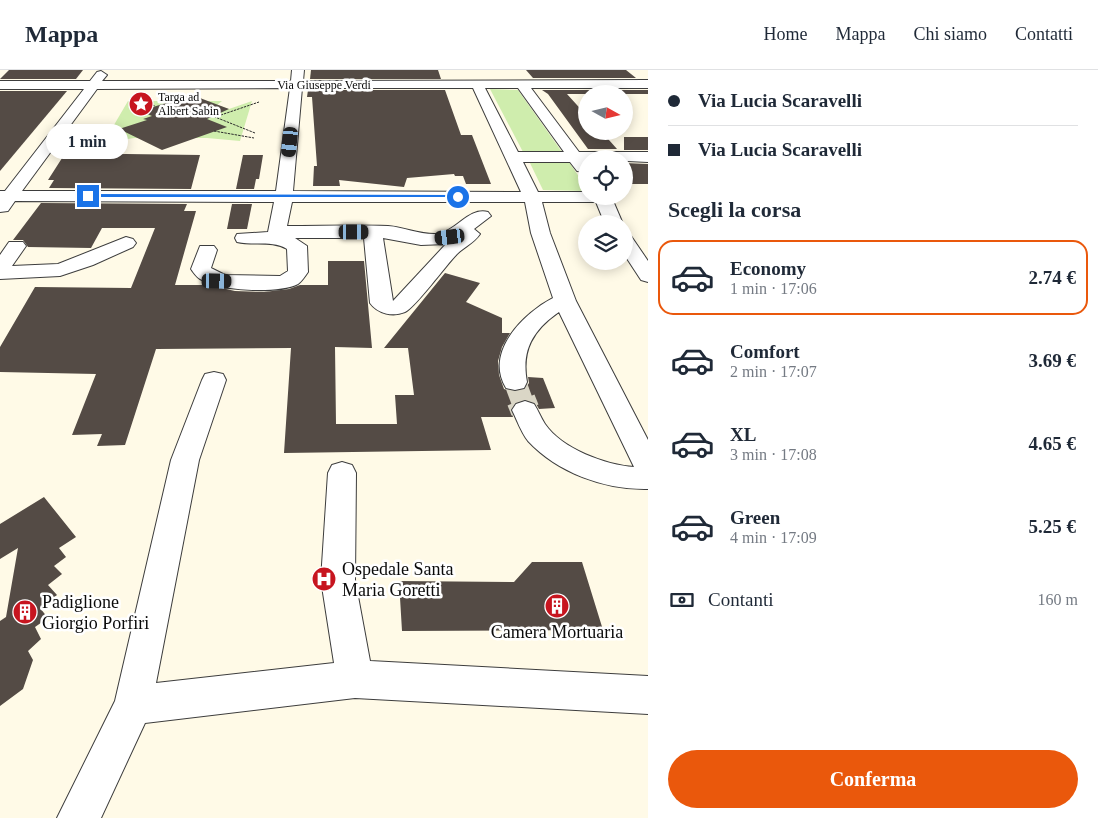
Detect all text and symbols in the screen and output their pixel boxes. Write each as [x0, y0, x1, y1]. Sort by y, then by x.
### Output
text: Mappa [25, 21, 98, 47]
text: Home [764, 24, 808, 44]
text: Mappa [836, 24, 885, 44]
text: Chi siamo [913, 24, 987, 44]
text: Contatti [1015, 24, 1073, 44]
street label: Via Giuseppe Verdi [277, 78, 372, 92]
north arrow [578, 85, 632, 140]
map controls [578, 85, 633, 270]
place label: Targa ad Albert Sabin [158, 90, 219, 118]
text: Via Lucia Scaravelli [698, 90, 862, 111]
place icon: Targa ad Albert Sabin [128, 91, 154, 117]
callout: 1 min [47, 124, 129, 158]
car [280, 126, 299, 158]
text: 1 min [68, 133, 106, 150]
text: Via Lucia Scaravelli [698, 139, 862, 160]
button: locate [578, 150, 633, 205]
route end [77, 185, 99, 207]
route start [447, 186, 469, 208]
text: Scegli la corsa [668, 197, 801, 222]
button: layers [578, 215, 633, 270]
car [339, 225, 369, 240]
car [434, 228, 465, 246]
icon: car [670, 255, 715, 300]
text: Economy [730, 258, 806, 279]
text: 2.74 € [1029, 267, 1076, 288]
car [201, 273, 232, 289]
text: 1 min · 17:06 [730, 280, 817, 297]
icon: car [670, 338, 715, 383]
text: Comfort [730, 341, 800, 362]
text: 3.69 € [1029, 350, 1076, 371]
text: 2 min · 17:07 [730, 363, 817, 380]
icon: car [670, 421, 715, 466]
text: XL [730, 424, 756, 445]
text: 4.65 € [1029, 433, 1076, 454]
text: 3 min · 17:08 [730, 446, 817, 463]
icon: car [670, 504, 715, 549]
text: Green [730, 507, 780, 528]
text: 5.25 € [1029, 516, 1076, 537]
text: 4 min · 17:09 [730, 529, 817, 546]
place label: Ospedale Santa Maria Goretti [342, 559, 453, 600]
hospital icon: Ospedale Santa Maria Goretti [311, 566, 337, 592]
icon: cash [668, 586, 696, 614]
text: Contanti [708, 589, 773, 610]
text: 160 m [1038, 591, 1078, 608]
place label: Padiglione Giorgio Porfiri [42, 592, 149, 633]
building icon: Camera Mortuaria [544, 593, 570, 619]
building icon: Padiglione Giorgio Porfiri [12, 599, 38, 625]
place label: Camera Mortuaria [491, 622, 623, 642]
button: Conferma [668, 750, 1078, 808]

